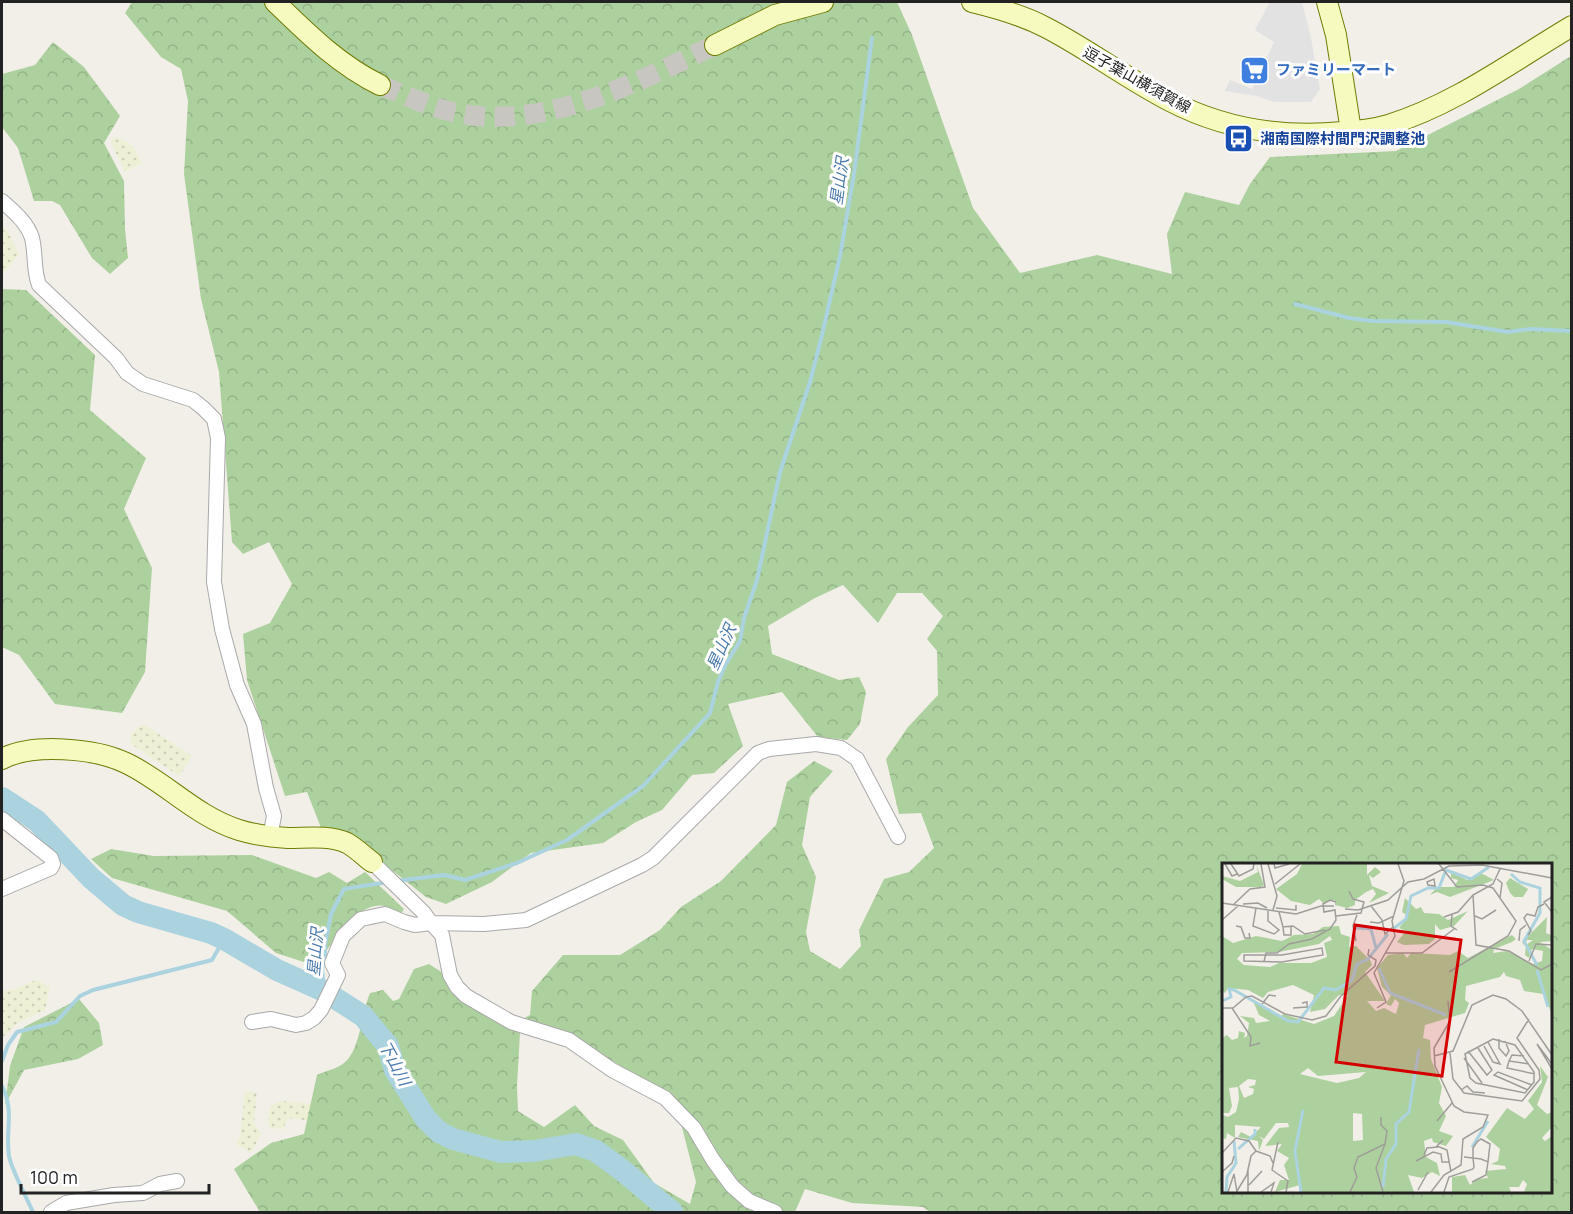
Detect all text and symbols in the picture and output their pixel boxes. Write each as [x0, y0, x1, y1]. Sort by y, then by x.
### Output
street label: 逗子葉山横須賀線 [1080, 41, 1195, 118]
supermarket icon: ファミリーマート [1239, 54, 1271, 86]
place label: ファミリーマート [1276, 59, 1396, 80]
bus stop icon: 湘南国際村間門沢調整池 [1223, 123, 1255, 155]
place label: 湘南国際村間門沢調整池 [1260, 128, 1425, 149]
water label: 星山沢 [825, 154, 854, 206]
water label: 星山沢 [701, 619, 742, 673]
inset map [1222, 863, 1552, 1193]
water label: 星山沢 [302, 925, 328, 977]
water label: 下山川 [374, 1037, 417, 1091]
scale bar [21, 1157, 208, 1195]
text: 100 m [30, 1165, 78, 1189]

